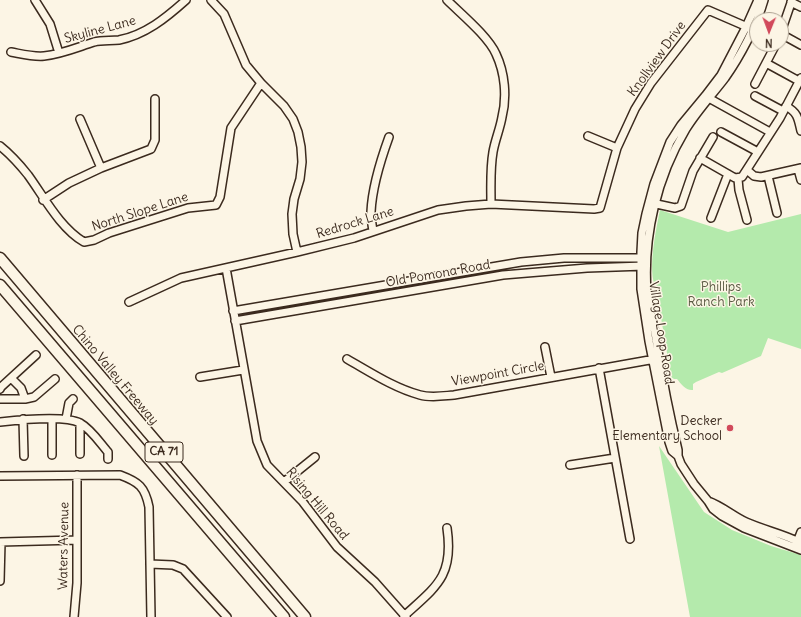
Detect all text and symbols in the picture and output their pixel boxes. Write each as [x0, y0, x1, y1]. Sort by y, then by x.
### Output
north arrow [749, 12, 789, 52]
street label: Skyline Lane [62, 13, 138, 47]
street label: Knollview Drive [625, 18, 689, 100]
text: N [765, 36, 773, 50]
street label: North Slope Lane [90, 189, 190, 235]
street label: Redrock Lane [314, 204, 396, 242]
street label: Old Pomona Road [385, 257, 491, 291]
park label: Phillips Ranch Park [687, 279, 755, 310]
street label: Village Loop Road [645, 280, 677, 386]
street label: Chino Valley Freeway [69, 322, 161, 428]
street label: Viewpoint Circle [450, 358, 546, 390]
place label: Decker Elementary School [612, 413, 722, 444]
marker: Decker Elementary School [725, 423, 735, 433]
road number: CA 71 [145, 442, 183, 462]
street label: Rising Hill Road [282, 465, 352, 543]
street label: Waters Avenue [55, 502, 73, 590]

